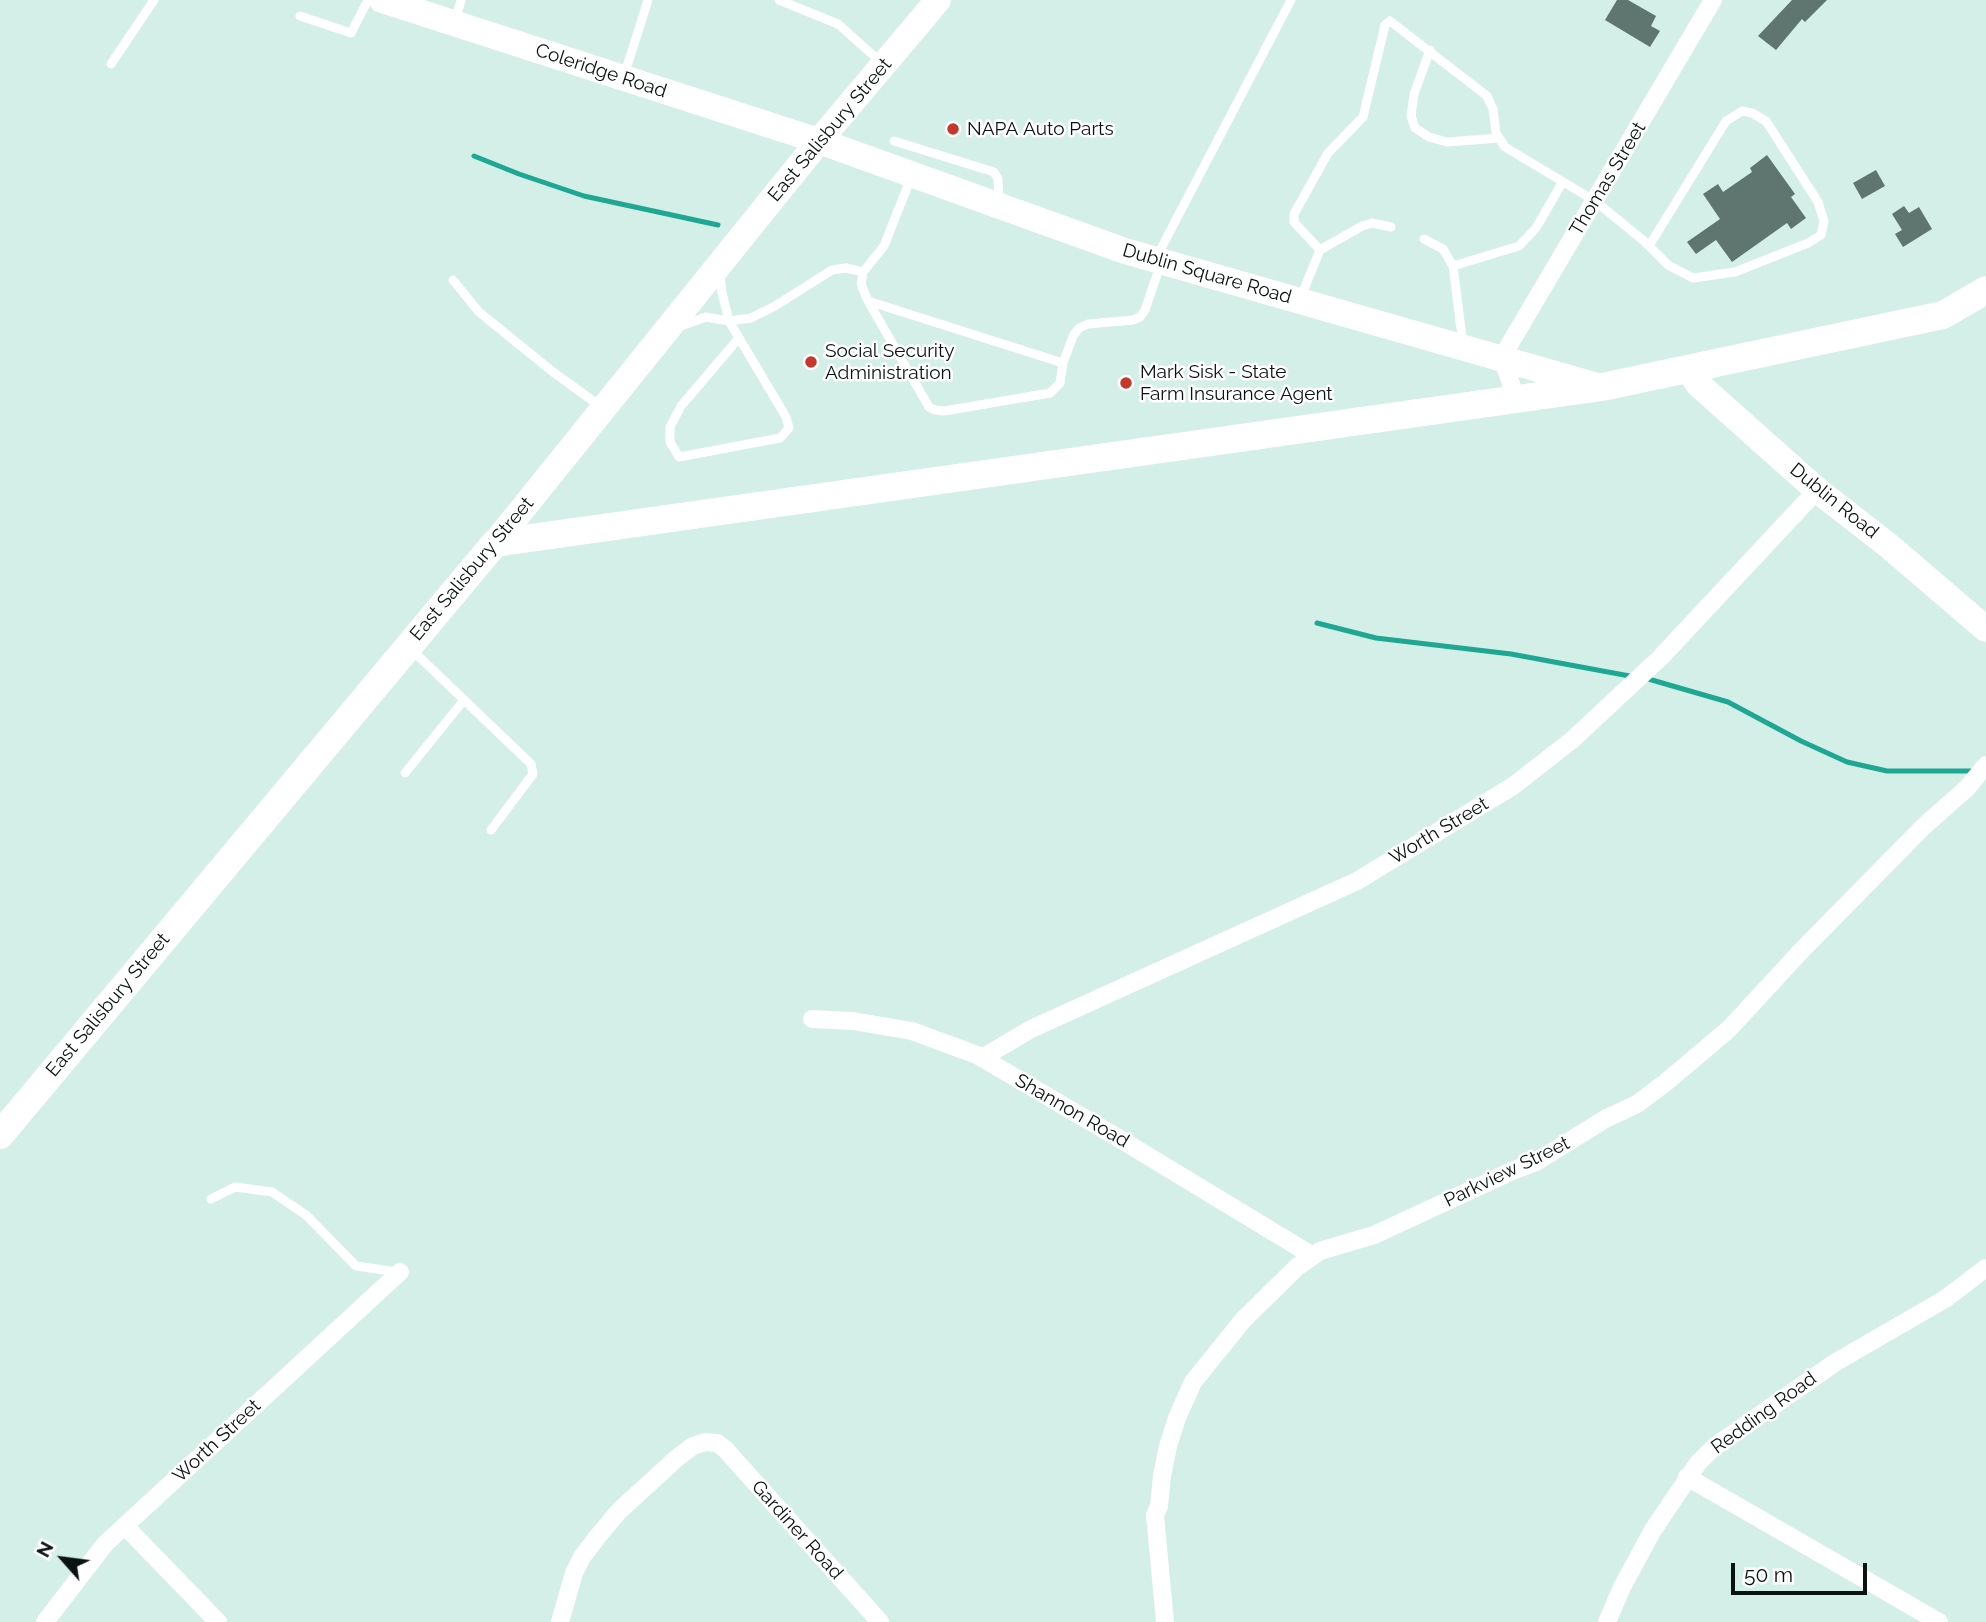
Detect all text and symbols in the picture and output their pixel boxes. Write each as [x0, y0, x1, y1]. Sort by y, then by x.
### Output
street label: Coleridge Road [533, 39, 669, 103]
street label: East Salisbury Street [763, 54, 897, 206]
place label: NAPA Auto Parts [967, 118, 1114, 140]
street label: Thomas Street [1565, 118, 1651, 240]
marker: NAPA Auto Parts [945, 121, 961, 137]
street label: Dublin Square Road [1120, 239, 1294, 309]
place label: Social Security Administration [825, 340, 955, 384]
marker: Social Security Administration [803, 354, 819, 370]
place label: Mark Sisk - State Farm Insurance Agent [1140, 361, 1333, 405]
marker: Mark Sisk - State Farm Insurance Agent [1118, 375, 1134, 391]
street label: Dublin Road [1785, 458, 1883, 544]
street label: East Salisbury Street [405, 493, 539, 645]
street label: Worth Street [1385, 793, 1493, 869]
street label: East Salisbury Street [41, 929, 175, 1081]
street label: Shannon Road [1011, 1069, 1133, 1153]
street label: Parkview Street [1440, 1132, 1574, 1212]
street label: Redding Road [1707, 1367, 1821, 1459]
street label: Worth Street [168, 1395, 266, 1487]
street label: Gardiner Road [746, 1476, 848, 1584]
north arrow [28, 1524, 98, 1594]
text: N [31, 1538, 58, 1561]
scale bar [1734, 1548, 1870, 1592]
text: 50 m [1744, 1562, 1793, 1587]

